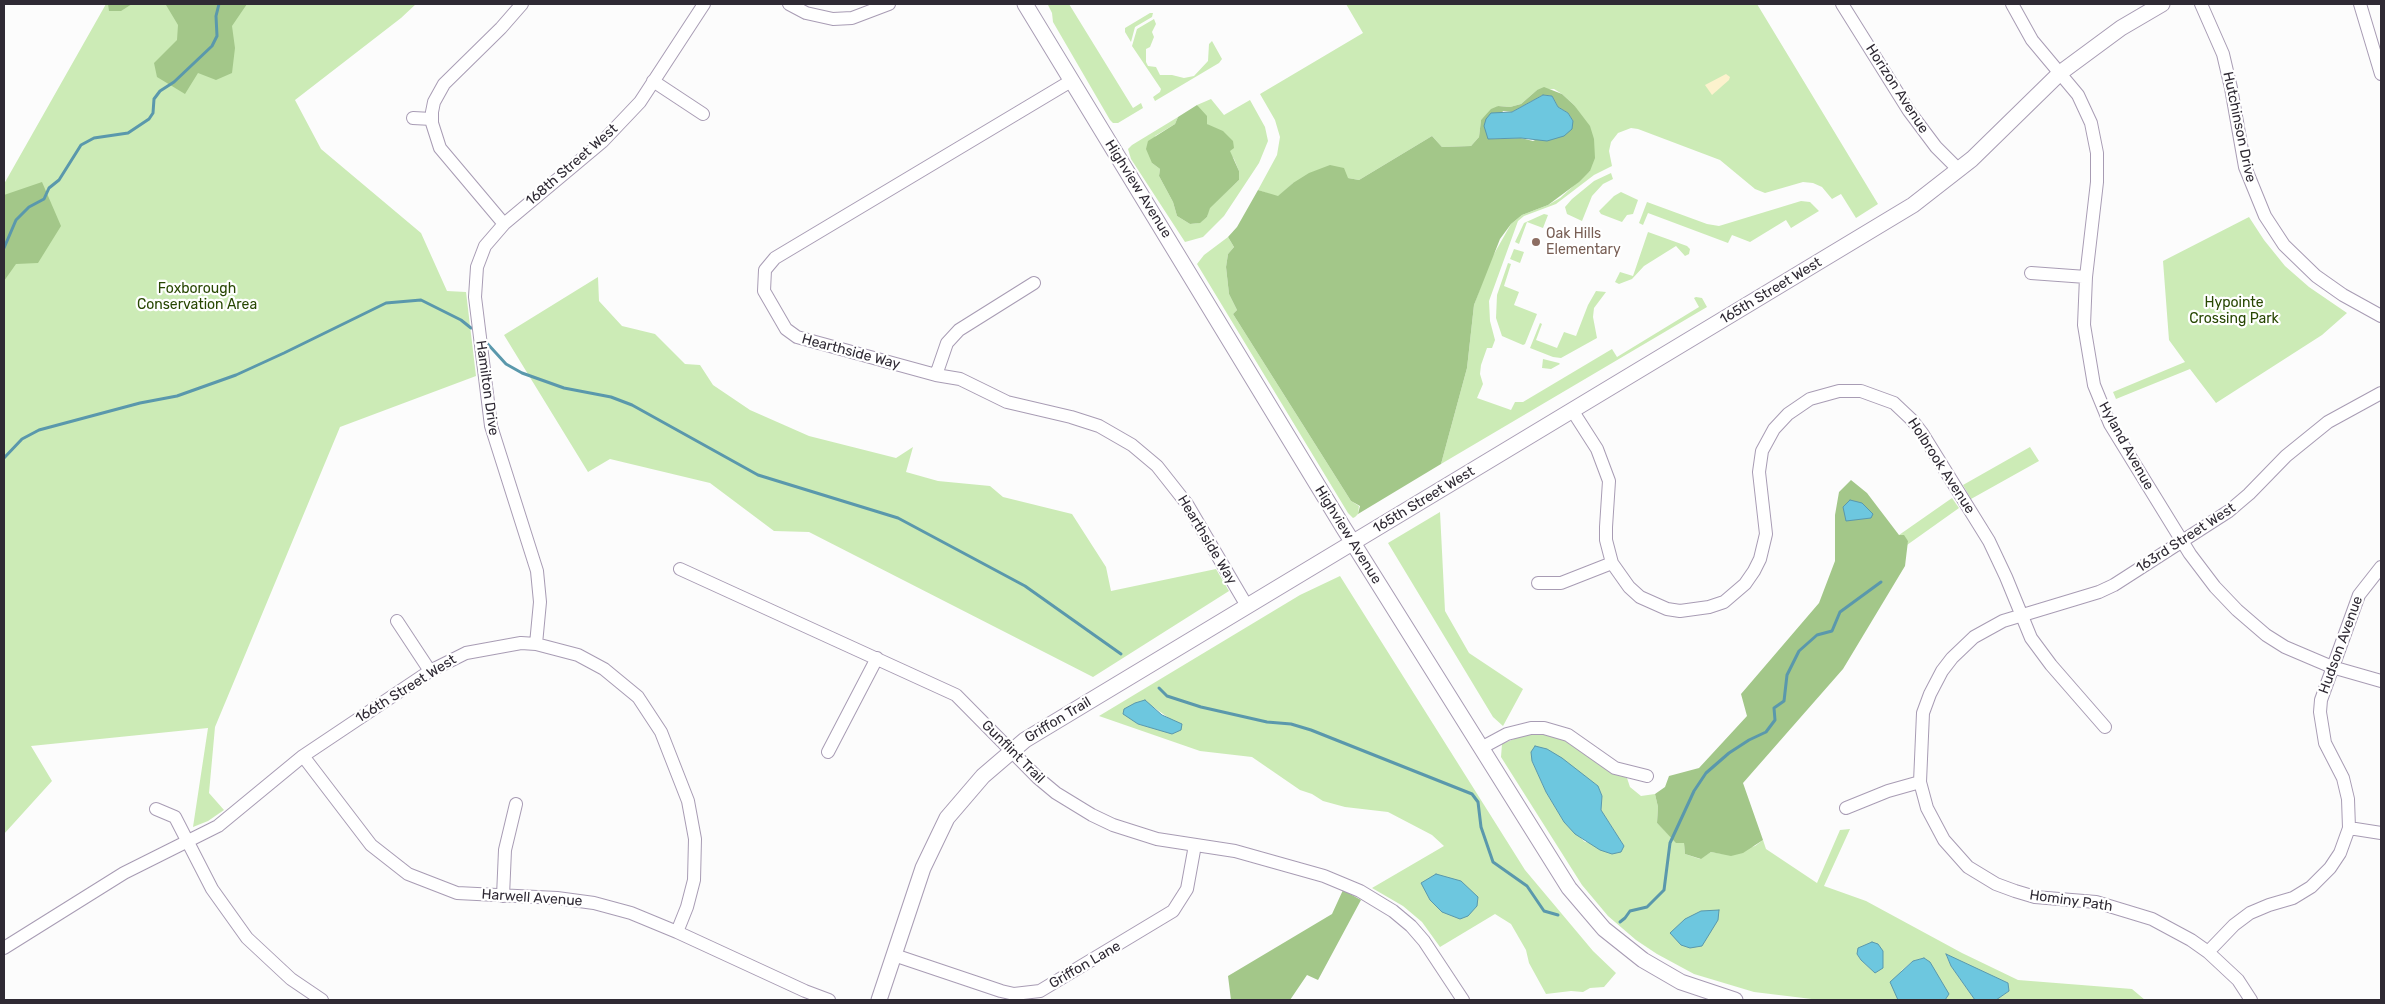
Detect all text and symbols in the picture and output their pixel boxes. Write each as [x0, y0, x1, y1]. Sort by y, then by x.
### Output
street label: Horizon Avenue [1862, 41, 1932, 137]
street label: Hutchinson Drive [2219, 70, 2259, 184]
street label: 168th Street West [523, 121, 621, 209]
street label: Highview Avenue [1101, 137, 1175, 241]
place label: Oak Hills Elementary [1546, 226, 1621, 258]
marker: Oak Hills Elementary [1530, 236, 1542, 248]
street label: 165th Street West [1717, 254, 1825, 328]
park label: Foxborough Conservation Area [137, 281, 257, 314]
park label: Hypointe Crossing Park [2189, 295, 2279, 328]
street label: Hearthside Way [800, 331, 902, 373]
street label: Hamilton Drive [472, 339, 502, 437]
street label: Hyland Avenue [2095, 399, 2157, 493]
street label: Holbrook Avenue [1904, 415, 1978, 517]
street label: 165th Street West [1370, 463, 1478, 537]
street label: Highview Avenue [1311, 483, 1385, 587]
street label: Hearthside Way [1174, 492, 1240, 588]
street label: 163rd Street West [2133, 500, 2239, 576]
street label: Hudson Avenue [2316, 594, 2366, 696]
street label: 166th Street West [353, 651, 459, 727]
street label: Griffon Trail [1022, 694, 1094, 746]
street label: Gunflint Trail [978, 717, 1048, 787]
street label: Harwell Avenue [481, 886, 583, 910]
street label: Hominy Path [2028, 887, 2114, 915]
street label: Griffon Lane [1046, 938, 1124, 992]

